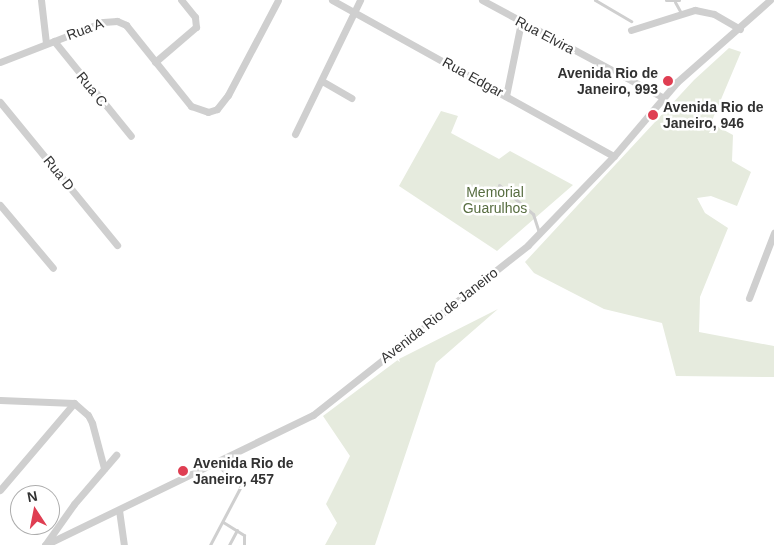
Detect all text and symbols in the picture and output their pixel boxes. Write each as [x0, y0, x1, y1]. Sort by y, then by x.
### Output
street label: Rua Elvira [513, 12, 577, 58]
street label: Rua A [64, 14, 106, 44]
street label: Rua Edgar [440, 53, 506, 101]
place label: Avenida Rio de Janeiro, 993 [557, 65, 658, 98]
street label: Rua C [73, 68, 111, 110]
marker: Avenida Rio de Janeiro, 993 [662, 75, 674, 87]
place label: Avenida Rio de Janeiro, 946 [663, 99, 764, 132]
marker: Avenida Rio de Janeiro, 946 [647, 109, 659, 121]
street label: Rua D [40, 152, 78, 194]
park label: Memorial Guarulhos [463, 184, 527, 216]
street label: Avenida Rio de Janeiro [377, 264, 501, 366]
place label: Avenida Rio de Janeiro, 457 [193, 455, 294, 488]
marker: Avenida Rio de Janeiro, 457 [177, 465, 189, 477]
north arrow [10, 485, 60, 535]
text: N [26, 487, 39, 505]

